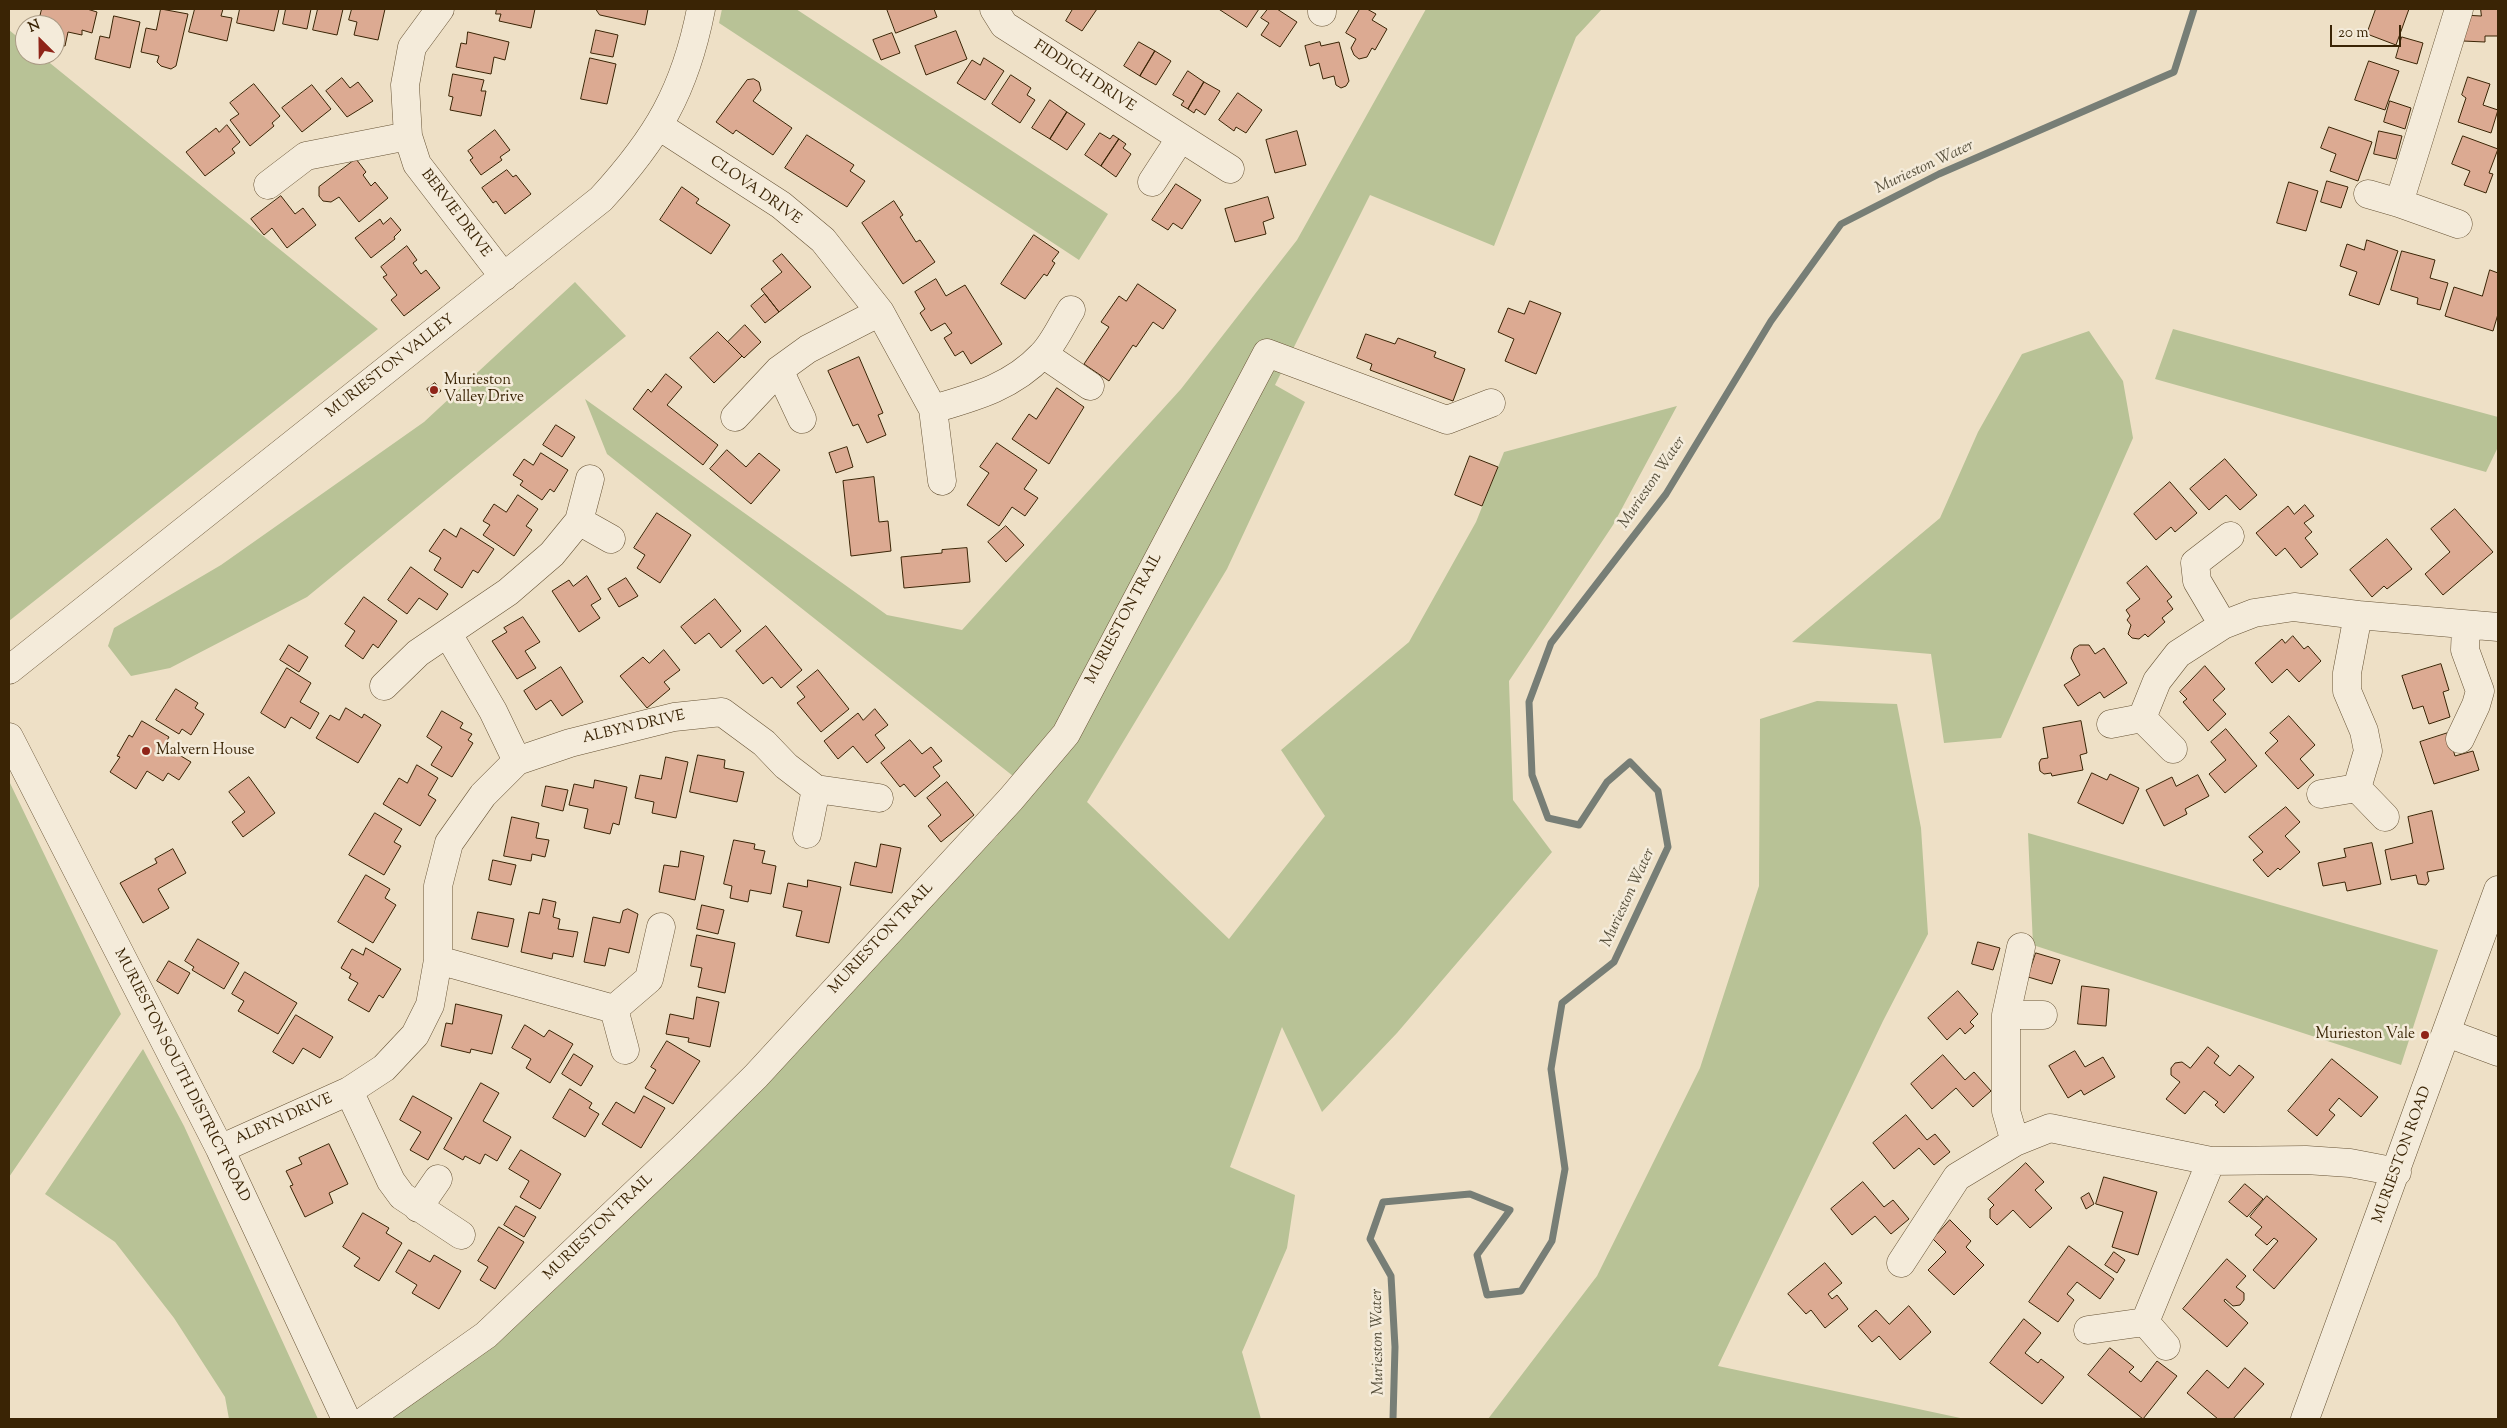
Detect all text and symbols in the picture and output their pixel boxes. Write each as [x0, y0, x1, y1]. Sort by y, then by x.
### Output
north arrow [15, 15, 65, 65]
scale bar [2332, 15, 2403, 47]
text: N [25, 16, 44, 39]
text: 20 m [2338, 23, 2369, 44]
street label: FIDDICH DRIVE [1030, 37, 1138, 117]
water label: Murieston Water [1873, 137, 1977, 199]
street label: CLOVA DRIVE [706, 153, 804, 229]
street label: BERVIE DRIVE [416, 166, 494, 262]
street label: MURIESTON VALLEY [323, 311, 459, 423]
place label: Murieston Valley Drive [444, 372, 524, 407]
marker: Murieston Valley Drive [428, 384, 440, 396]
water label: Murieston Water [1615, 433, 1691, 533]
street label: MURIESTON TRAIL [1083, 551, 1167, 687]
street label: ALBYN DRIVE [581, 707, 687, 749]
place label: Malvern House [156, 742, 254, 760]
marker: Malvern House [140, 745, 152, 757]
water label: Murieston Water [1598, 846, 1660, 950]
street label: MURIESTON TRAIL [826, 880, 938, 998]
street label: MURIESTON SOUTH DISTRICT ROAD [109, 946, 253, 1206]
place label: Murieston Vale [2316, 1026, 2415, 1044]
marker: Murieston Vale [2419, 1029, 2431, 1041]
street label: MURIESTON ROAD [2370, 1084, 2436, 1226]
street label: ALBYN DRIVE [232, 1090, 336, 1150]
street label: MURIESTON TRAIL [540, 1171, 658, 1285]
water label: Murieston Water [1368, 1289, 1390, 1395]

